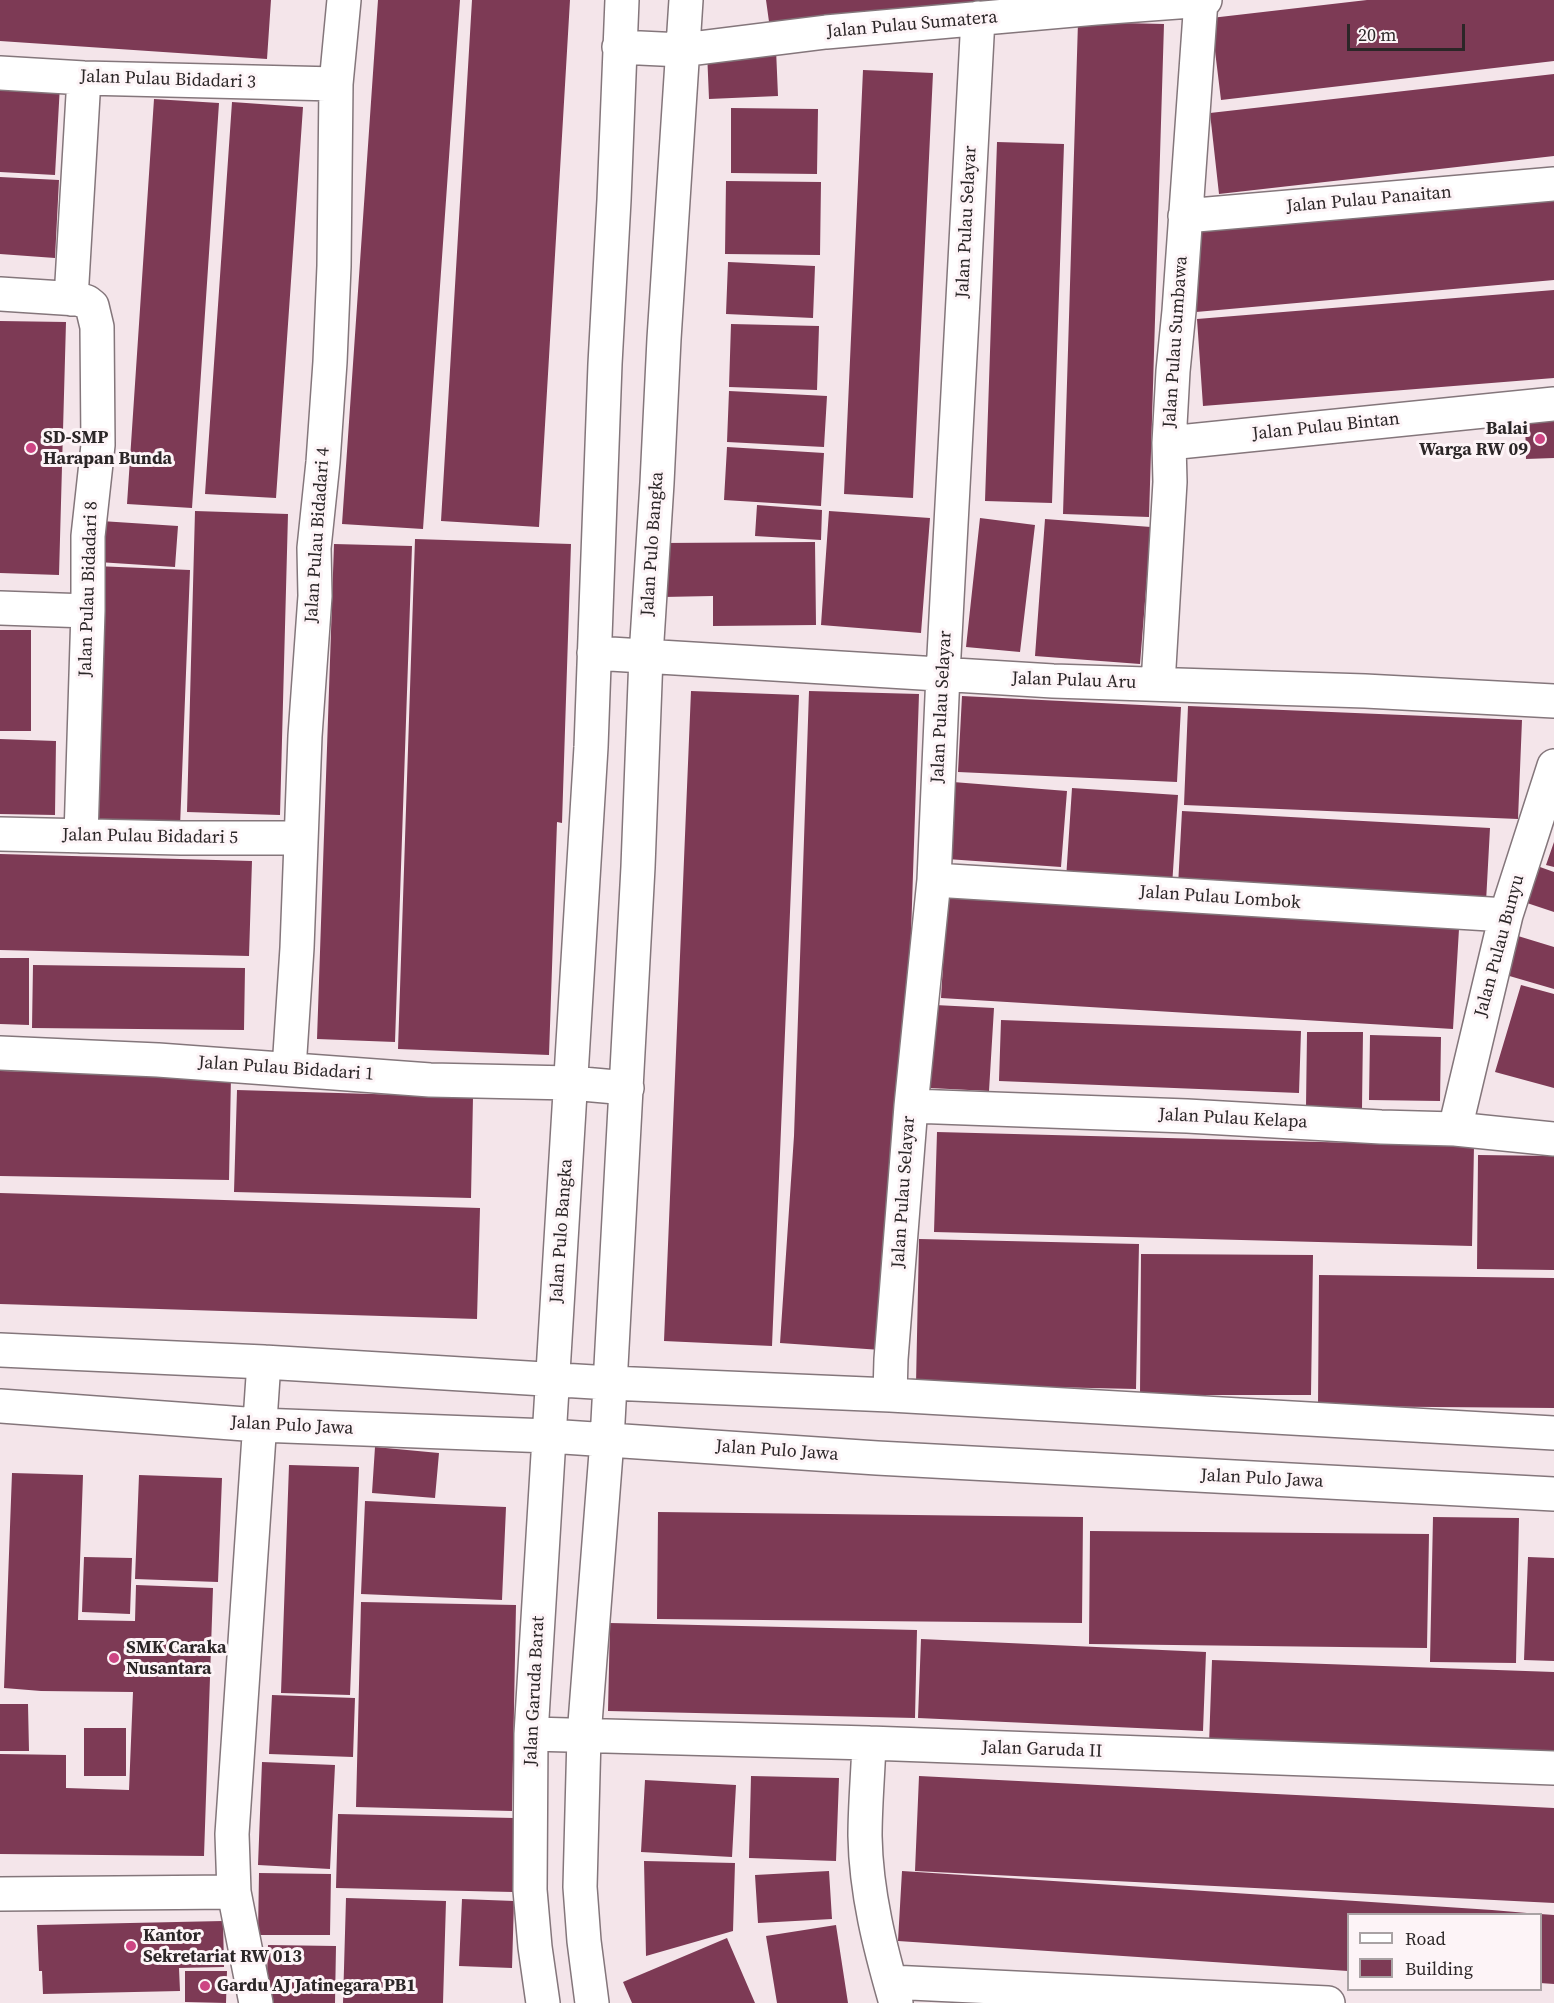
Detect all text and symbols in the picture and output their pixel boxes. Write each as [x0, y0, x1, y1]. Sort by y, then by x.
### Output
street label: Jalan Pulau Sumatera [826, 7, 998, 43]
scale bar [1350, 12, 1468, 50]
text: 20 m [1358, 22, 1396, 47]
street label: Jalan Pulau Bidadari 3 [80, 66, 256, 94]
street label: Jalan Pulau Selayar [952, 145, 982, 299]
street label: Jalan Pulau Panaitan [1285, 182, 1453, 218]
street label: Jalan Pulau Sumbawa [1159, 255, 1193, 429]
street label: Jalan Pulau Bintan [1251, 409, 1401, 445]
place label: Balai Warga RW 09 [1419, 418, 1528, 460]
place label: SD-SMP Harapan Bunda [43, 427, 172, 470]
marker: Balai Warga RW 09 [1533, 432, 1547, 446]
marker: SD-SMP Harapan Bunda [24, 441, 38, 455]
street label: Jalan Pulau Bidadari 4 [301, 446, 335, 624]
street label: Jalan Pulo Bangka [637, 471, 669, 617]
street label: Jalan Pulau Bidadari 8 [75, 501, 103, 677]
street label: Jalan Pulau Selayar [927, 630, 957, 784]
street label: Jalan Pulau Aru [1011, 668, 1137, 694]
street label: Jalan Pulau Bidadari 5 [62, 825, 238, 849]
street label: Jalan Pulau Bunyu [1471, 872, 1529, 1020]
street label: Jalan Pulau Lombok [1139, 882, 1301, 914]
street label: Jalan Pulau Bidadari 1 [197, 1052, 375, 1086]
street label: Jalan Pulau Kelapa [1158, 1104, 1308, 1134]
street label: Jalan Pulau Selayar [888, 1115, 920, 1269]
street label: Jalan Pulo Bangka [546, 1158, 578, 1304]
street label: Jalan Pulo Jawa [230, 1412, 354, 1440]
street label: Jalan Pulo Jawa [715, 1436, 839, 1466]
street label: Jalan Pulo Jawa [1200, 1465, 1324, 1493]
street label: Jalan Garuda Barat [520, 1615, 550, 1767]
place label: SMK Caraka Nusantara [126, 1637, 227, 1680]
marker: SMK Caraka Nusantara [107, 1651, 121, 1665]
street label: Jalan Garuda II [981, 1737, 1103, 1763]
legend [1347, 1913, 1542, 1991]
place label: Kantor Sekretariat RW 013 [143, 1925, 302, 1968]
text: Road [1405, 1926, 1446, 1951]
marker: Kantor Sekretariat RW 013 [124, 1939, 138, 1953]
text: Building [1405, 1956, 1473, 1981]
place label: Gardu AJ Jatinegara PB1 [217, 1975, 416, 1997]
marker: Gardu AJ Jatinegara PB1 [198, 1979, 212, 1993]

